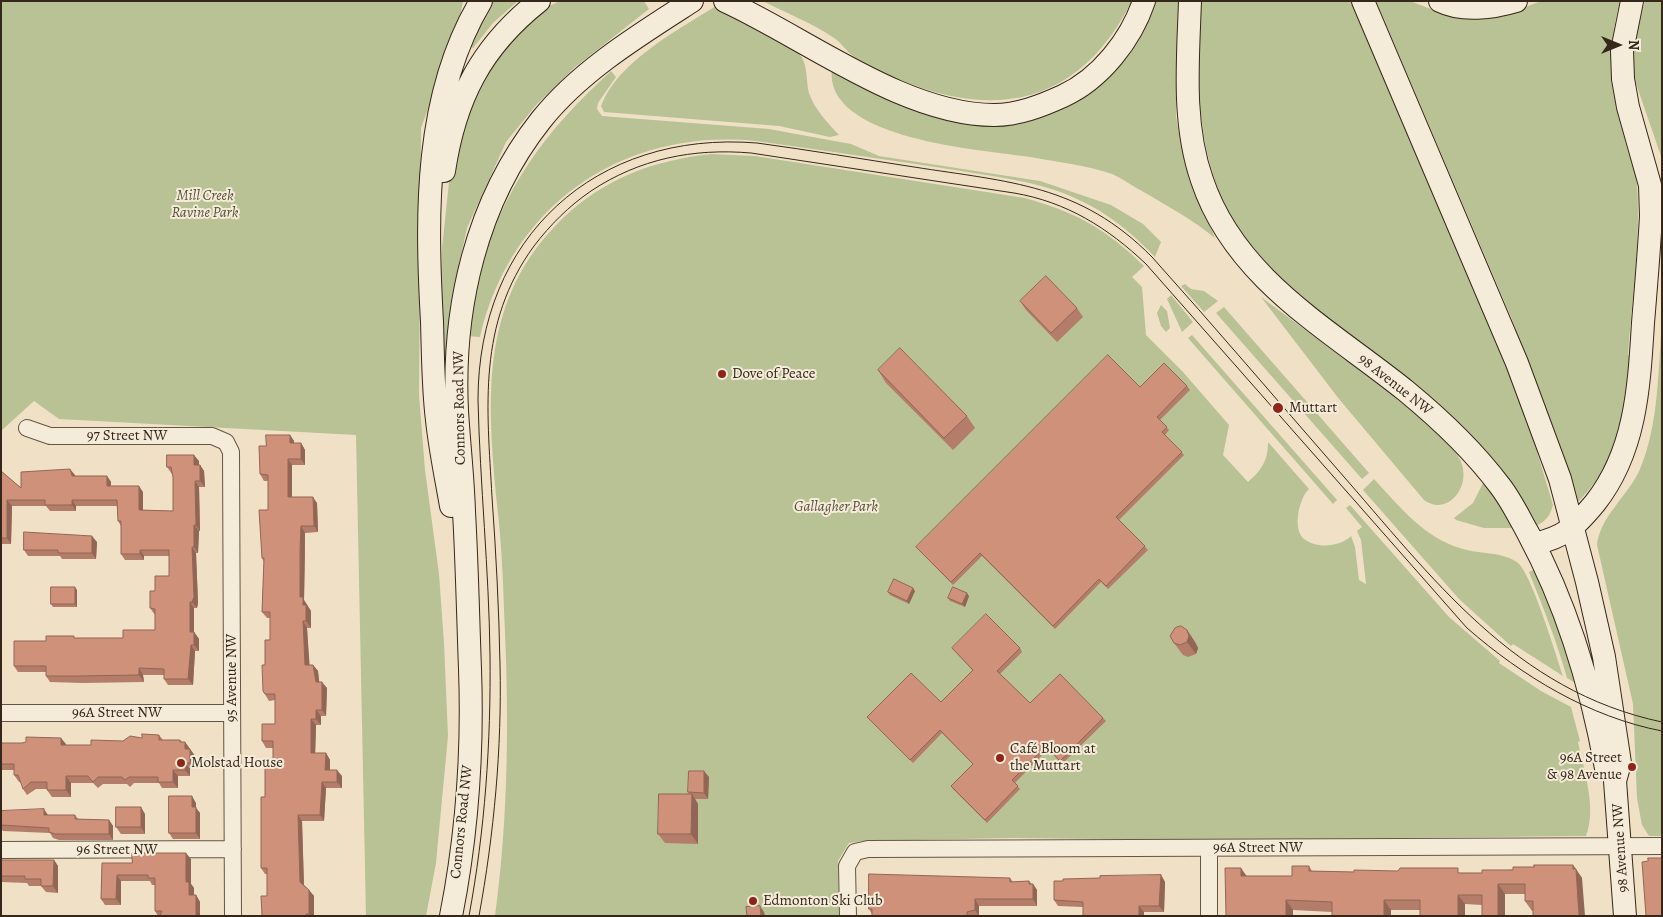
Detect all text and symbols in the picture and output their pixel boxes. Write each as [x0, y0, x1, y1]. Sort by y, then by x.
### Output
north arrow [1593, 20, 1643, 70]
text: N [1624, 40, 1643, 50]
park label: Mill Creek Ravine Park [172, 187, 238, 222]
street label: 98 Avenue NW [1354, 350, 1436, 420]
street label: Connors Road NW [450, 351, 470, 465]
place label: Dove of Peace [732, 365, 815, 383]
marker: Dove of Peace [716, 368, 728, 380]
place label: Muttart [1289, 399, 1337, 417]
marker: Muttart [1271, 401, 1285, 415]
street label: 97 Street NW [87, 427, 167, 445]
park label: Gallagher Park [794, 498, 878, 516]
street label: 95 Avenue NW [223, 634, 241, 722]
street label: 96A Street NW [72, 704, 162, 722]
place label: Café Bloom at the Muttart [1010, 740, 1096, 775]
place label: 96A Street & 98 Avenue [1547, 749, 1622, 784]
marker: Café Bloom at the Muttart [994, 752, 1006, 764]
place label: Molstad House [191, 754, 283, 772]
marker: Molstad House [175, 757, 187, 769]
marker: 96A Street & 98 Avenue [1626, 761, 1638, 773]
street label: Connors Road NW [447, 764, 477, 880]
street label: 98 Avenue NW [1609, 803, 1633, 893]
street label: 96A Street NW [1213, 839, 1303, 857]
street label: 96 Street NW [76, 841, 158, 859]
place label: Edmonton Ski Club [763, 892, 883, 910]
marker: Edmonton Ski Club [747, 895, 759, 907]

